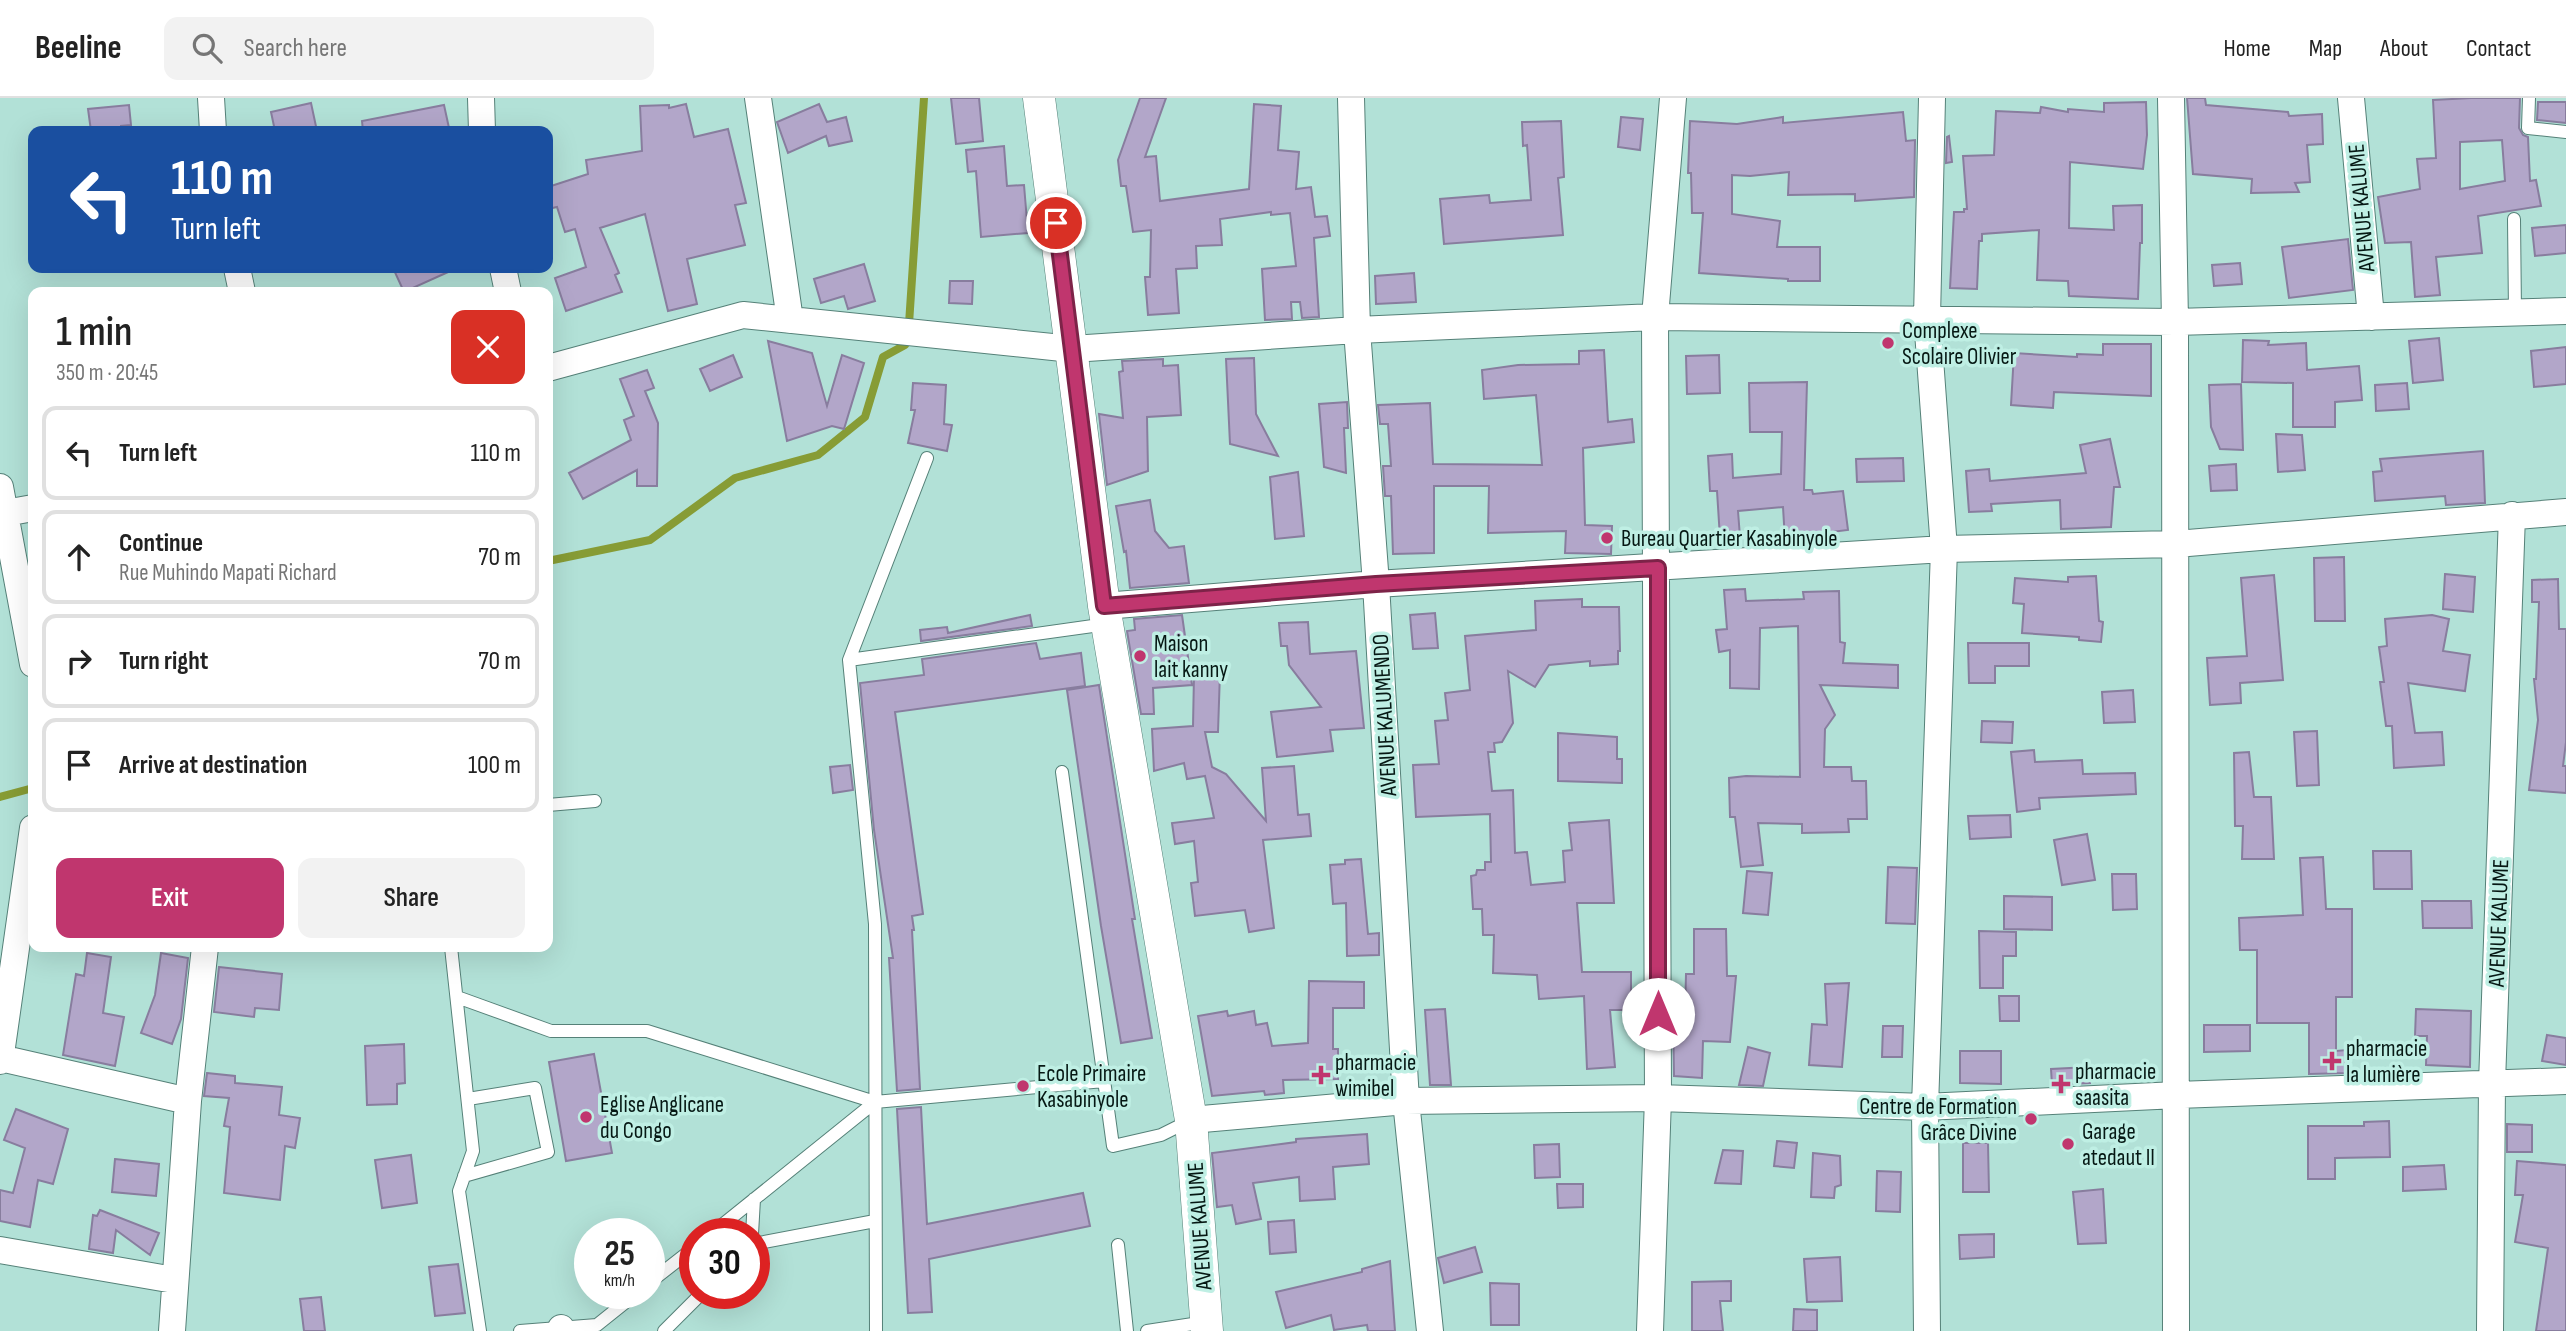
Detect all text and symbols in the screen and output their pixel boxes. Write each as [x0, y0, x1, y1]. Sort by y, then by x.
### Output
search box [164, 17, 654, 80]
text: Beeline [35, 28, 122, 68]
icon: search [188, 29, 226, 67]
text: Search here [244, 33, 347, 64]
text: Home [2223, 34, 2271, 63]
text: Map [2309, 34, 2342, 63]
text: About [2380, 34, 2428, 63]
text: Contact [2466, 34, 2531, 63]
street label: AVENUE KALUME [2342, 143, 2382, 274]
text: 110 m [171, 150, 273, 209]
icon: left [56, 154, 147, 245]
pin [1026, 193, 1086, 253]
icon: arrive [1037, 204, 1075, 242]
text: Turn left [171, 210, 261, 249]
text: 1 min [56, 307, 132, 358]
button: close [451, 310, 525, 384]
place label: Complexe Scolaire Olivier [1902, 317, 2017, 371]
marker: Complexe Scolaire Olivier [1880, 335, 1896, 351]
text: 350 m · 20:45 [56, 359, 158, 387]
icon: left [60, 434, 98, 472]
text: Turn left [119, 438, 197, 469]
text: 110 m [470, 438, 521, 469]
place label: Bureau Quartier Kasabinyole [1621, 525, 1837, 553]
text: Continue [119, 528, 203, 559]
marker: Bureau Quartier Kasabinyole [1599, 530, 1615, 546]
icon: ahead [60, 538, 98, 576]
text: 70 m [478, 542, 521, 573]
text: Rue Muhindo Mapati Richard [119, 559, 337, 587]
place label: Maison lait kanny [1154, 630, 1228, 684]
street label: AVENUE KALUMENDO [1367, 633, 1403, 798]
icon: right [60, 642, 98, 680]
text: Turn right [119, 646, 208, 677]
text: 70 m [478, 646, 521, 677]
marker: Maison lait kanny [1132, 648, 1148, 664]
icon: arrive [60, 746, 98, 784]
text: Arrive at destination [119, 750, 307, 781]
text: 100 m [468, 750, 521, 781]
button: Exit [56, 858, 284, 938]
button: Share [298, 858, 525, 938]
street label: AVENUE KALUME [2483, 858, 2515, 989]
position arrow [1621, 977, 1695, 1051]
place label: pharmacie la lumière [2346, 1035, 2427, 1089]
place label: pharmacie wimibel [1335, 1049, 1416, 1103]
marker: pharmacie la lumière [2324, 1053, 2340, 1069]
place label: pharmacie saasita [2075, 1058, 2156, 1112]
place label: Ecole Primaire Kasabinyole [1037, 1060, 1146, 1114]
marker: pharmacie wimibel [1313, 1067, 1329, 1083]
marker: pharmacie saasita [2053, 1076, 2069, 1092]
marker: Ecole Primaire Kasabinyole [1015, 1078, 1031, 1094]
place label: Eglise Anglicane du Congo [600, 1091, 724, 1145]
place label: Centre de Formation Grâce Divine [1859, 1093, 2017, 1147]
marker: Eglise Anglicane du Congo [578, 1109, 594, 1125]
marker: Centre de Formation Grâce Divine [2023, 1111, 2039, 1127]
place label: Garage atedaut II [2082, 1118, 2155, 1172]
marker: Garage atedaut II [2060, 1136, 2076, 1152]
street label: AVENUE KALUME [1182, 1161, 1219, 1292]
speed limit sign: 30 [679, 1218, 770, 1309]
text: 25 [604, 1233, 635, 1276]
text: km/h [604, 1270, 635, 1291]

